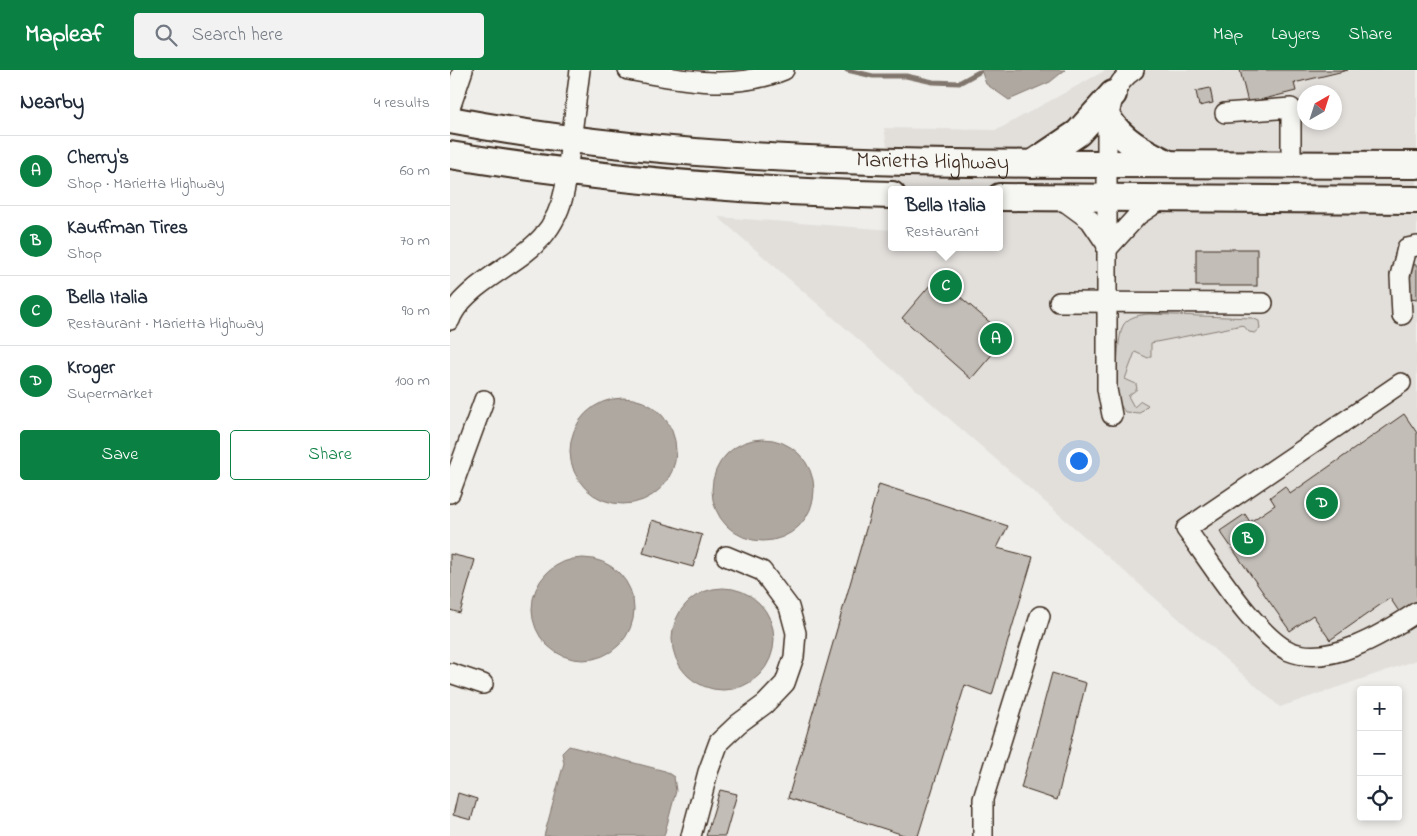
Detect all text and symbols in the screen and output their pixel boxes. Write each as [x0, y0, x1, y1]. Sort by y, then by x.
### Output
search box [134, 13, 484, 58]
text: Mapleaf [25, 18, 104, 53]
icon: search [152, 21, 180, 49]
text: Search here [192, 22, 283, 49]
text: Map [1213, 22, 1243, 48]
text: Layers [1271, 22, 1321, 48]
text: Share [1349, 22, 1392, 48]
north arrow [1297, 85, 1342, 130]
text: Nearby [20, 88, 84, 118]
text: 4 results [374, 91, 430, 115]
text: Cherry's [67, 145, 129, 172]
street label: Marietta Highway [856, 145, 1009, 181]
text: A [31, 159, 41, 183]
text: 60 m [400, 159, 430, 183]
text: Shop · Marietta Highway [67, 172, 224, 196]
popup [888, 186, 1003, 251]
text: Bella Italia [905, 193, 986, 220]
text: Kauffman Tires [67, 215, 188, 242]
text: Restaurant [905, 220, 979, 244]
text: B [31, 229, 41, 253]
text: 70 m [400, 229, 430, 253]
text: Shop [67, 242, 102, 266]
pin: C [930, 267, 962, 305]
text: Bella Italia [67, 285, 148, 312]
text: C [32, 299, 40, 323]
text: 90 m [402, 299, 430, 323]
text: Restaurant · Marietta Highway [67, 312, 264, 336]
pin: A [980, 320, 1012, 358]
text: Kroger [67, 355, 115, 382]
text: D [30, 369, 42, 393]
text: 100 m [395, 369, 430, 393]
text: Supermarket [67, 382, 153, 406]
button: Save [20, 430, 220, 480]
button: Share [230, 430, 430, 480]
your location [1066, 448, 1092, 474]
pin: D [1306, 484, 1338, 522]
pin: B [1232, 520, 1264, 558]
map controls [1357, 686, 1402, 821]
button: + [1357, 686, 1402, 731]
button: − [1357, 731, 1402, 776]
button: locate [1357, 776, 1402, 821]

